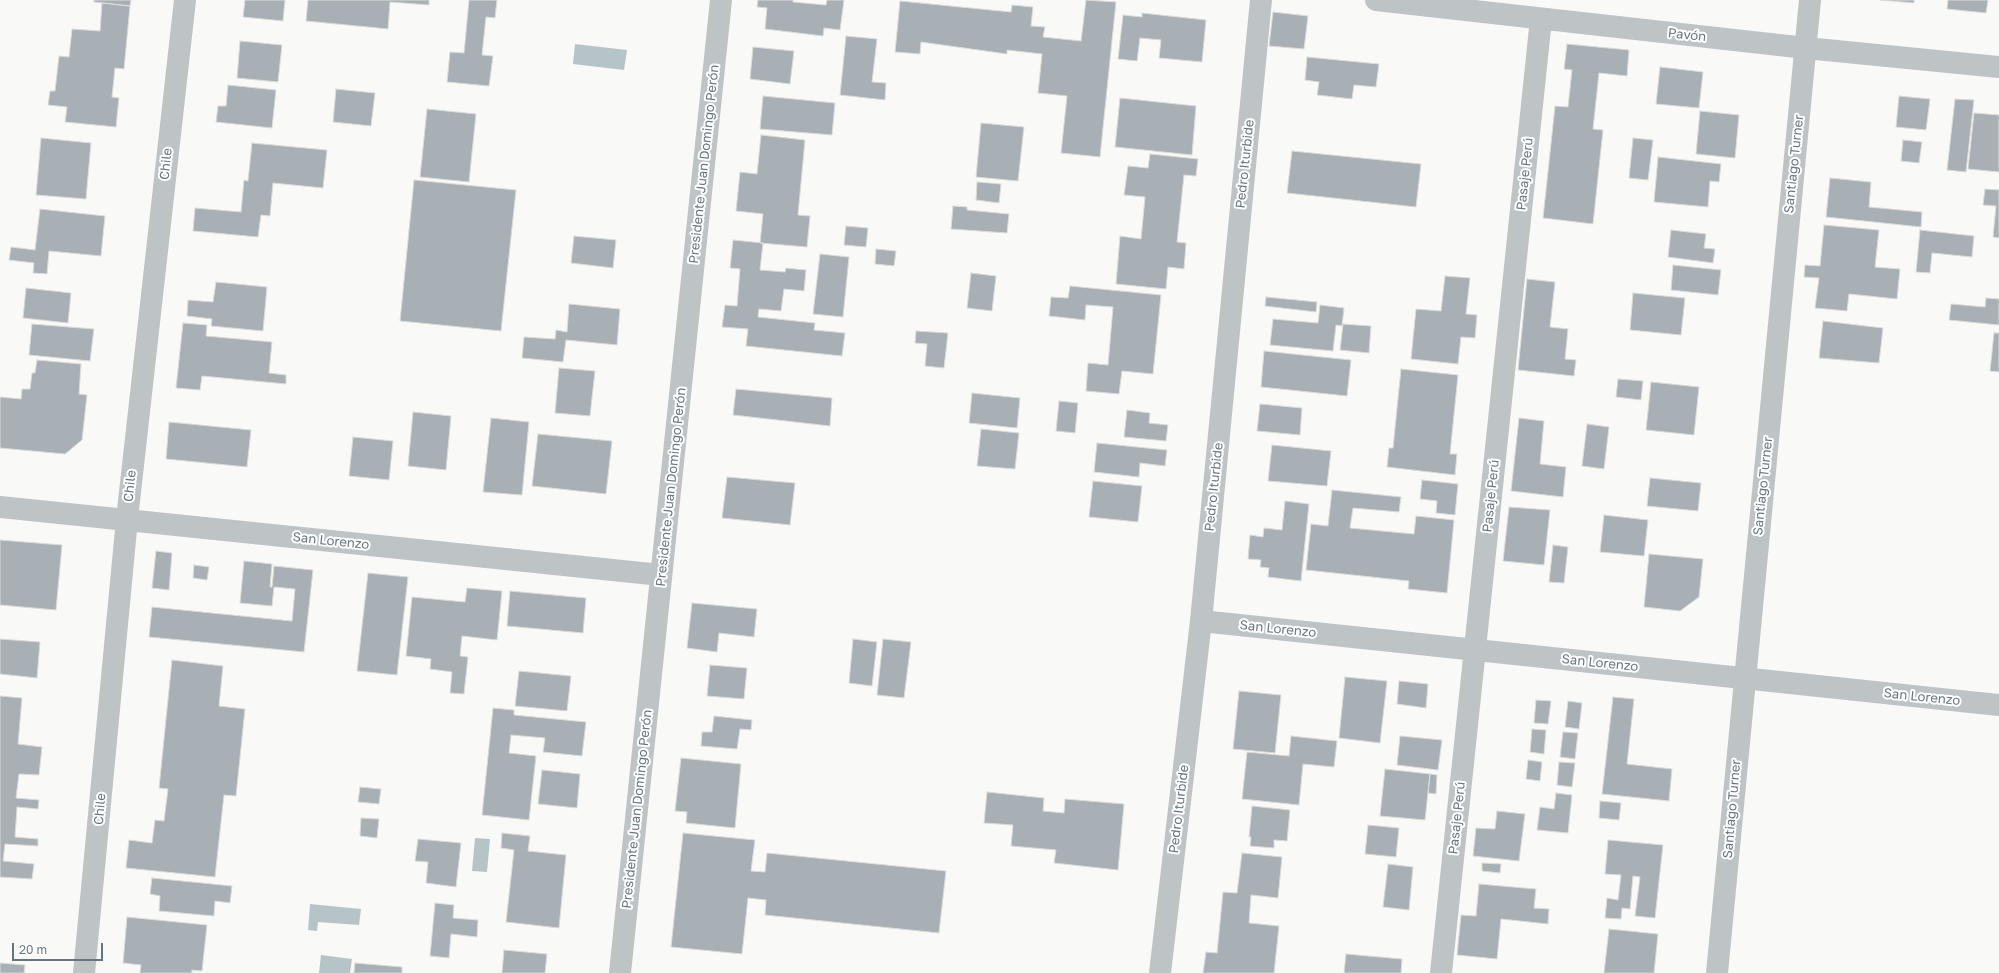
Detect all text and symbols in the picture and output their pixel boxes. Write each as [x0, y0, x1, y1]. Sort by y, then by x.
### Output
street label: Pavón [1667, 25, 1707, 45]
street label: Presidente Juan Domingo Perón [686, 64, 722, 264]
street label: Santiago Turner [1781, 114, 1807, 214]
street label: Pedro Iturbide [1233, 119, 1257, 209]
street label: Pasaje Perú [1513, 137, 1537, 211]
street label: Chile [157, 147, 175, 181]
street label: Presidente Juan Domingo Perón [653, 387, 689, 587]
street label: Santiago Turner [1750, 436, 1776, 536]
street label: Pedro Iturbide [1202, 442, 1226, 532]
street label: Pasaje Perú [1479, 459, 1503, 533]
street label: Chile [121, 469, 139, 503]
street label: San Lorenzo [292, 529, 370, 553]
street label: San Lorenzo [1239, 617, 1317, 641]
street label: San Lorenzo [1561, 651, 1639, 675]
street label: San Lorenzo [1883, 685, 1961, 709]
street label: Presidente Juan Domingo Perón [619, 709, 655, 909]
street label: Santiago Turner [1720, 759, 1744, 859]
street label: Pedro Iturbide [1166, 764, 1192, 854]
street label: Pasaje Perú [1445, 781, 1469, 855]
street label: Chile [91, 792, 109, 826]
scale bar [14, 935, 105, 961]
text: 20 m [19, 942, 47, 957]

